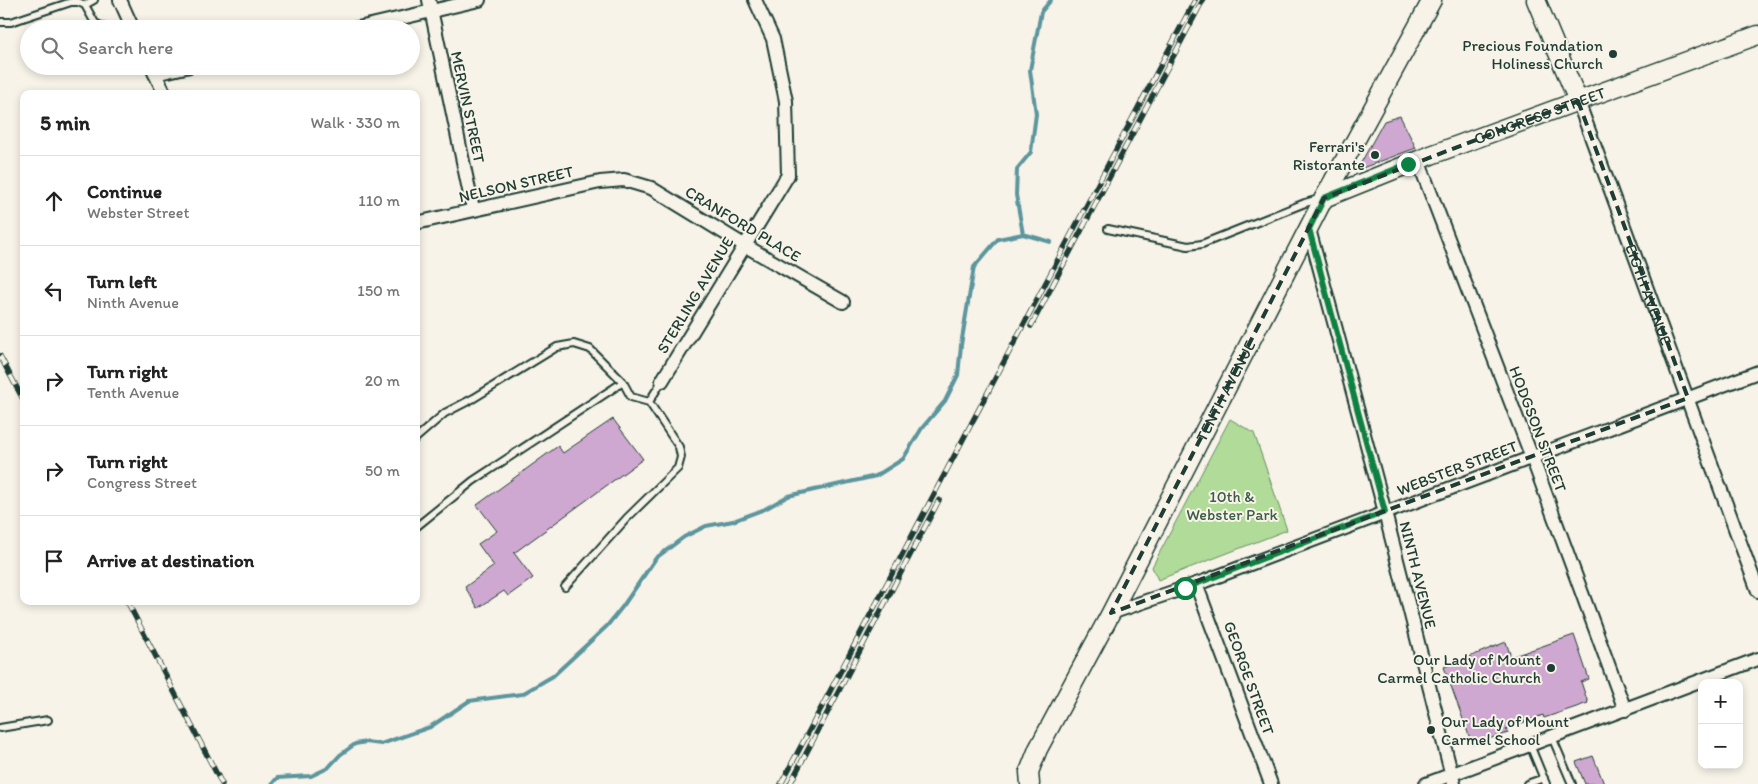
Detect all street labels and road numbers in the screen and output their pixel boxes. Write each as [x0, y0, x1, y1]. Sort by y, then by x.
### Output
street label: MERVIN STREET [447, 49, 489, 165]
street label: CONGRESS STREET [1471, 82, 1608, 148]
street label: NELSON STREET [457, 162, 575, 206]
street label: CRANFORD PLACE [682, 182, 804, 266]
street label: STERLING AVENUE [653, 233, 737, 357]
street label: EIGTH AVENUE [1622, 241, 1676, 348]
street label: TENTH AVENUE [1191, 337, 1259, 444]
street label: HODGSON STREET [1505, 363, 1571, 495]
street label: WEBSTER STREET [1394, 436, 1520, 500]
street label: NINTH AVENUE [1395, 519, 1441, 631]
street label: GEORGE STREET [1220, 619, 1278, 737]

